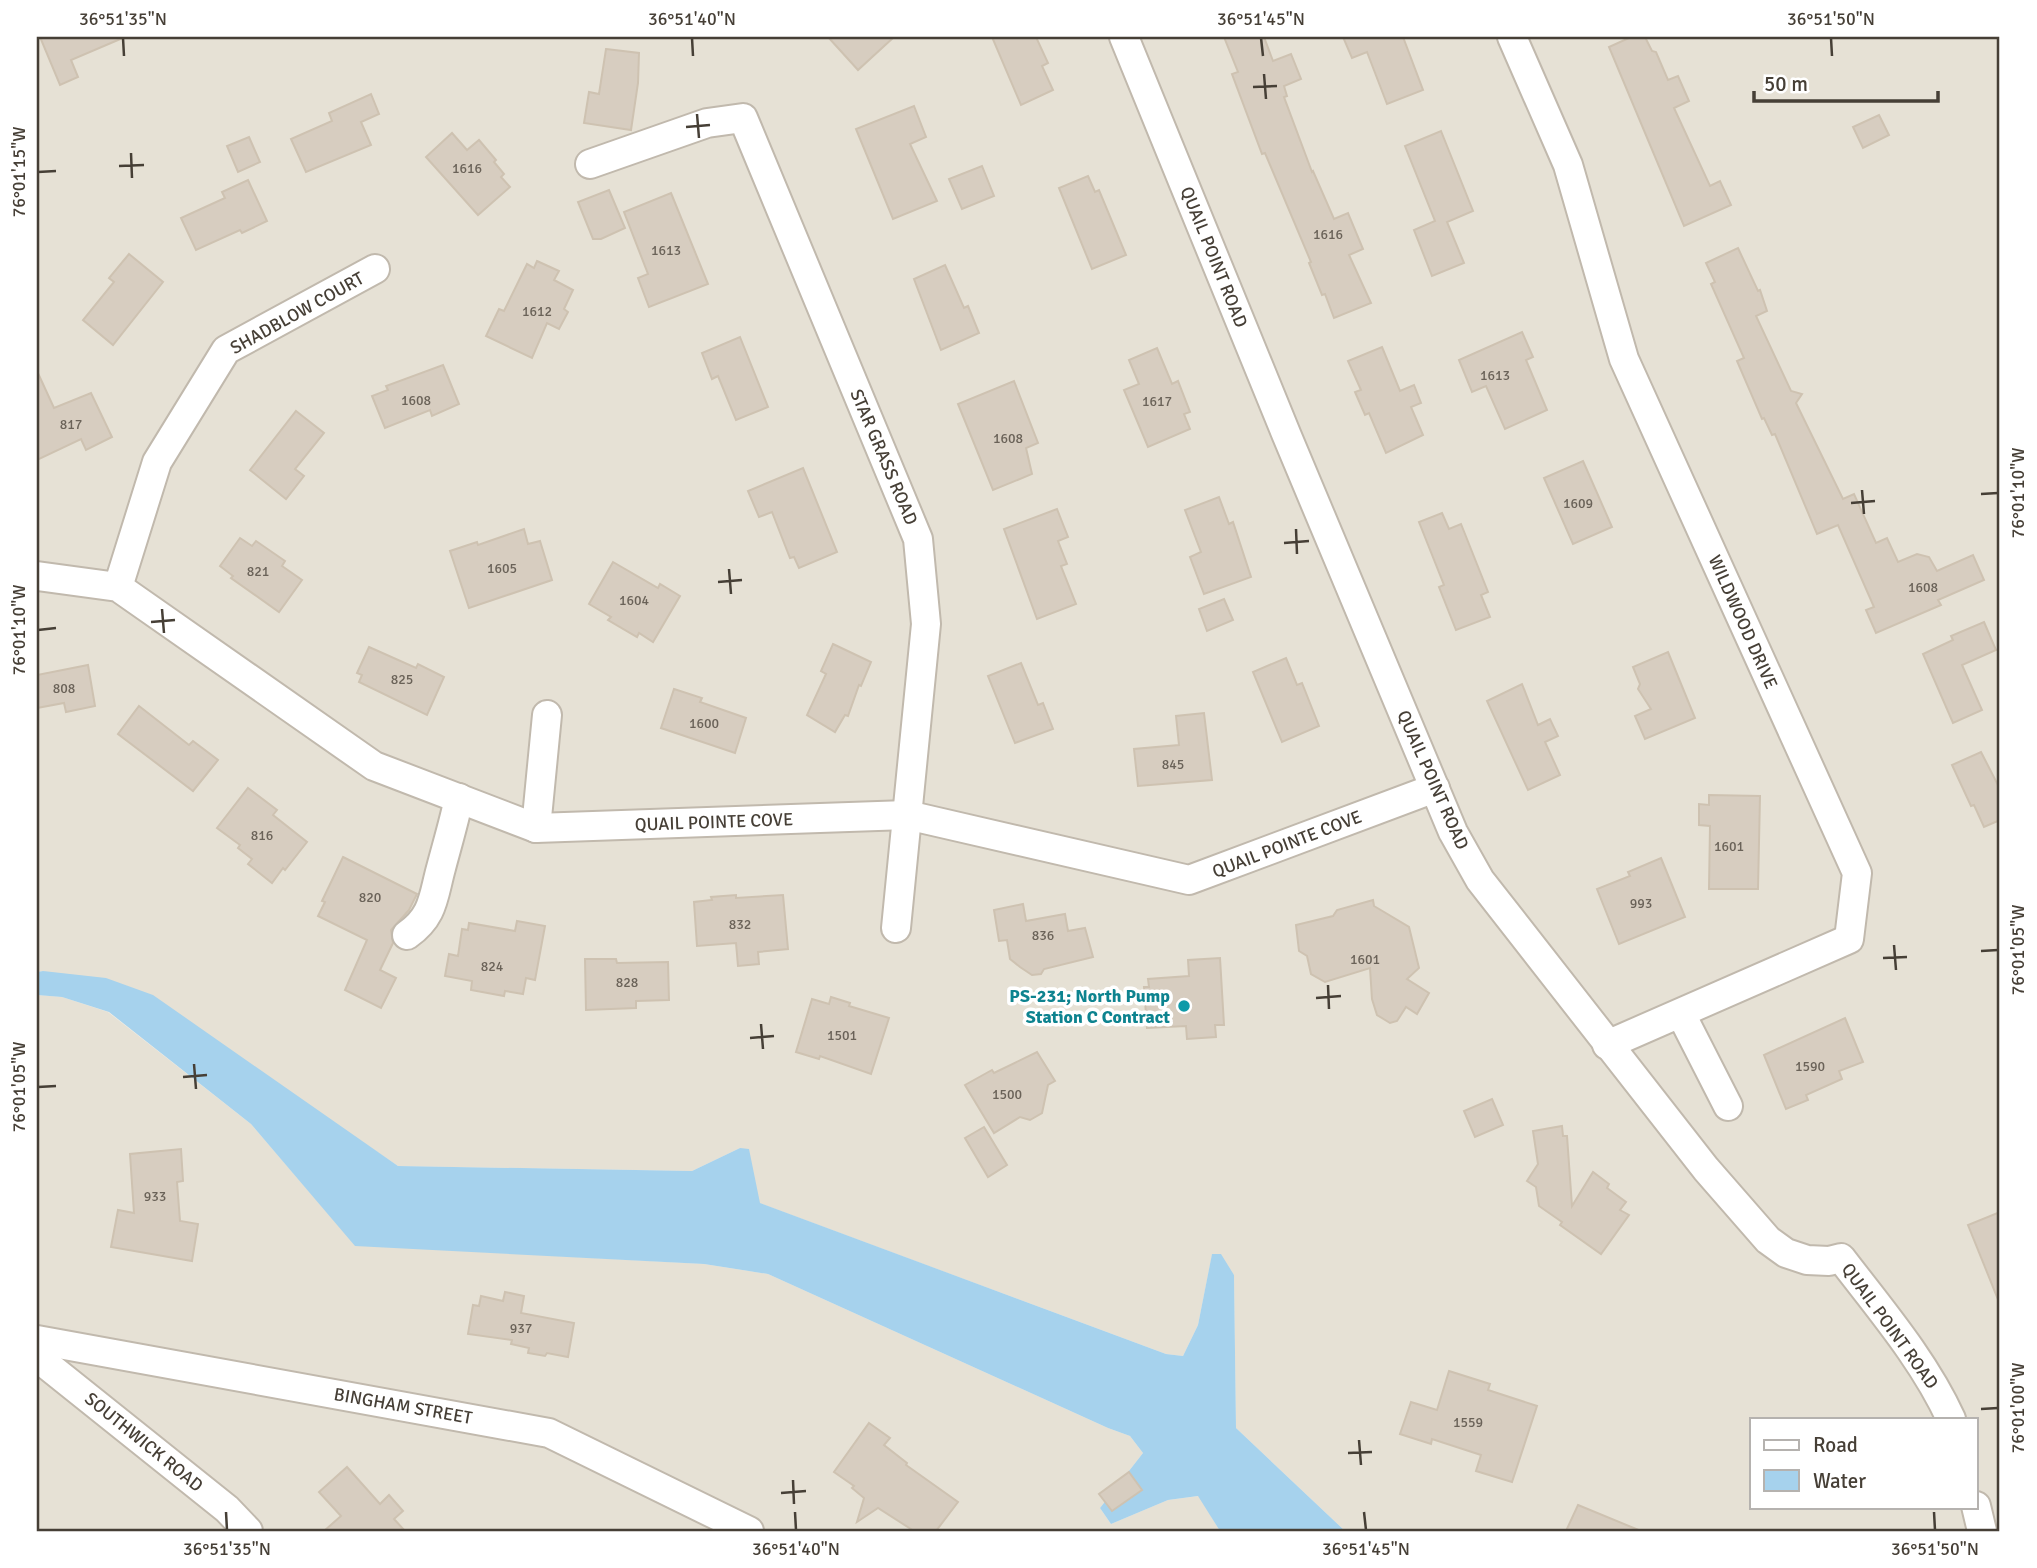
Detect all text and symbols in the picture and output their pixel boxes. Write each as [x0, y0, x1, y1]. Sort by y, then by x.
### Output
text: 36°51'35"N [79, 8, 167, 30]
text: 36°51'40"N [648, 8, 736, 30]
text: 36°51'45"N [1217, 8, 1305, 30]
text: 36°51'50"N [1787, 8, 1875, 30]
scale bar [1754, 60, 1937, 104]
text: 50 m [1764, 71, 1808, 97]
text: 76°01'15"W [8, 127, 30, 217]
house number: 1616 [452, 160, 482, 177]
street label: QUAIL POINT ROAD [1176, 183, 1252, 331]
house number: 1616 [1313, 226, 1343, 243]
house number: 1613 [651, 242, 681, 259]
street label: SHADBLOW COURT [226, 267, 368, 359]
house number: 1612 [522, 303, 552, 320]
house number: 1613 [1480, 367, 1510, 384]
street label: STAR GRASS ROAD [846, 386, 922, 528]
house number: 1608 [401, 392, 431, 409]
house number: 1617 [1142, 393, 1172, 410]
house number: 817 [60, 416, 82, 433]
house number: 1608 [993, 430, 1023, 447]
text: 76°01'10"W [2007, 448, 2029, 538]
house number: 1609 [1563, 495, 1593, 512]
street label: WILDWOOD DRIVE [1704, 552, 1782, 692]
house number: 1605 [487, 560, 517, 577]
house number: 821 [247, 563, 269, 580]
house number: 1608 [1908, 579, 1938, 596]
text: 76°01'10"W [8, 585, 30, 675]
house number: 1604 [619, 592, 650, 609]
house number: 825 [391, 671, 413, 688]
house number: 808 [53, 680, 75, 697]
street label: QUAIL POINT ROAD [1392, 707, 1474, 853]
house number: 1600 [689, 715, 719, 732]
house number: 845 [1162, 756, 1184, 773]
street label: QUAIL POINTE COVE [1209, 805, 1365, 883]
street label: QUAIL POINTE COVE [634, 808, 794, 836]
house number: 816 [251, 827, 273, 844]
house number: 1601 [1714, 838, 1744, 855]
house number: 820 [359, 889, 381, 906]
house number: 993 [1630, 895, 1652, 912]
text: 76°01'05"W [2007, 905, 2029, 995]
house number: 832 [729, 916, 751, 933]
house number: 836 [1032, 927, 1054, 944]
house number: 1601 [1350, 951, 1380, 968]
house number: 824 [481, 958, 504, 975]
house number: 828 [616, 974, 638, 991]
place label: PS-231; North Pump Station C Contract [1009, 985, 1170, 1028]
marker: PS-231; North Pump Station C Contract [1176, 998, 1192, 1014]
house number: 1501 [827, 1027, 857, 1044]
text: 76°01'05"W [8, 1042, 30, 1132]
house number: 1590 [1795, 1058, 1825, 1075]
house number: 1500 [992, 1086, 1022, 1103]
house number: 933 [144, 1188, 166, 1205]
street label: QUAIL POINT ROAD [1837, 1259, 1943, 1393]
house number: 937 [510, 1320, 532, 1337]
text: 76°01'00"W [2007, 1363, 2029, 1453]
street label: BINGHAM STREET [332, 1383, 474, 1429]
street label: SOUTHWICK ROAD [80, 1388, 208, 1496]
house number: 1559 [1453, 1414, 1483, 1431]
legend [1750, 1418, 1978, 1508]
text: Road [1813, 1432, 1858, 1458]
text: Water [1813, 1468, 1866, 1494]
text: 36°51'35"N [183, 1538, 271, 1560]
text: 36°51'40"N [752, 1538, 840, 1560]
text: 36°51'45"N [1322, 1538, 1410, 1560]
text: 36°51'50"N [1891, 1538, 1979, 1560]

